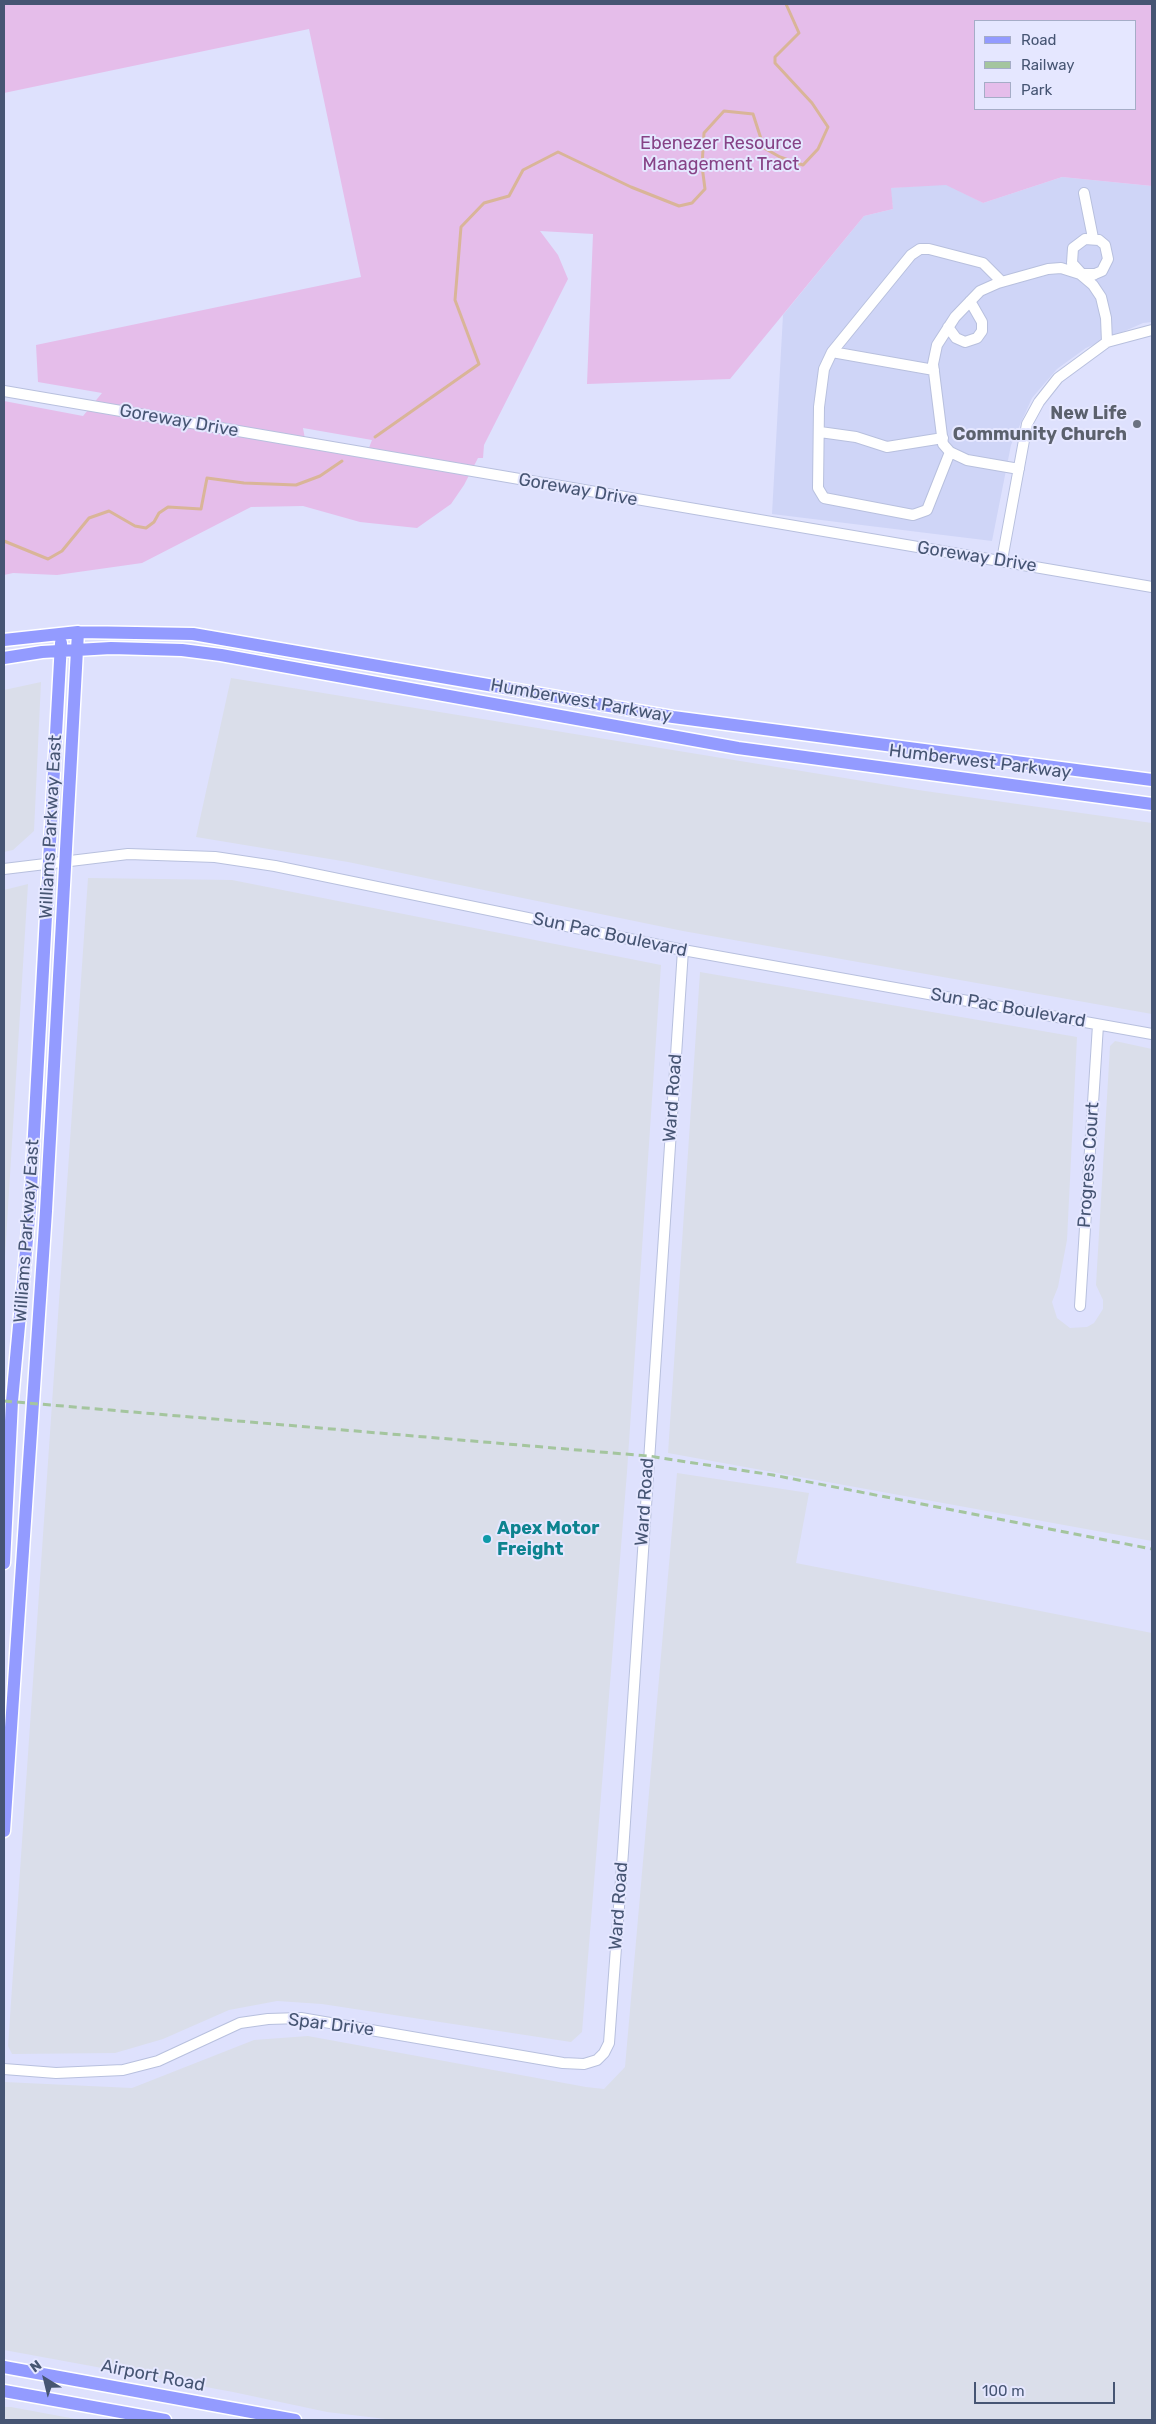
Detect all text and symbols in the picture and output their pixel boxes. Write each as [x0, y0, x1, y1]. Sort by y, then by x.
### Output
legend [974, 20, 1136, 110]
text: Road [1021, 31, 1057, 49]
text: Railway [1021, 56, 1075, 74]
text: Park [1021, 81, 1052, 99]
park label: Ebenezer Resource Management Tract [640, 133, 802, 176]
street label: Goreway Drive [118, 400, 240, 442]
place label: New Life Community Church [953, 403, 1127, 446]
marker: New Life Community Church [1131, 418, 1143, 430]
street label: Goreway Drive [517, 469, 639, 511]
street label: Goreway Drive [916, 537, 1038, 577]
street label: Humberwest Parkway [489, 674, 673, 728]
street label: Williams Parkway East [35, 734, 67, 920]
street label: Humberwest Parkway [888, 740, 1072, 784]
street label: Sun Pac Boulevard [531, 908, 689, 962]
street label: Sun Pac Boulevard [929, 984, 1087, 1032]
street label: Ward Road [659, 1053, 687, 1143]
street label: Progress Court [1074, 1101, 1104, 1229]
street label: Williams Parkway East [10, 1138, 44, 1324]
street label: Ward Road [631, 1457, 659, 1547]
place label: Apex Motor Freight [497, 1518, 599, 1560]
marker: Apex Motor Freight [481, 1533, 493, 1545]
street label: Ward Road [605, 1861, 633, 1951]
street label: Spar Drive [287, 2009, 375, 2041]
north arrow [20, 2354, 70, 2404]
street label: Airport Road [99, 2355, 207, 2397]
text: N [27, 2357, 45, 2376]
scale bar [976, 2372, 1117, 2404]
text: 100 m [982, 2382, 1024, 2400]

